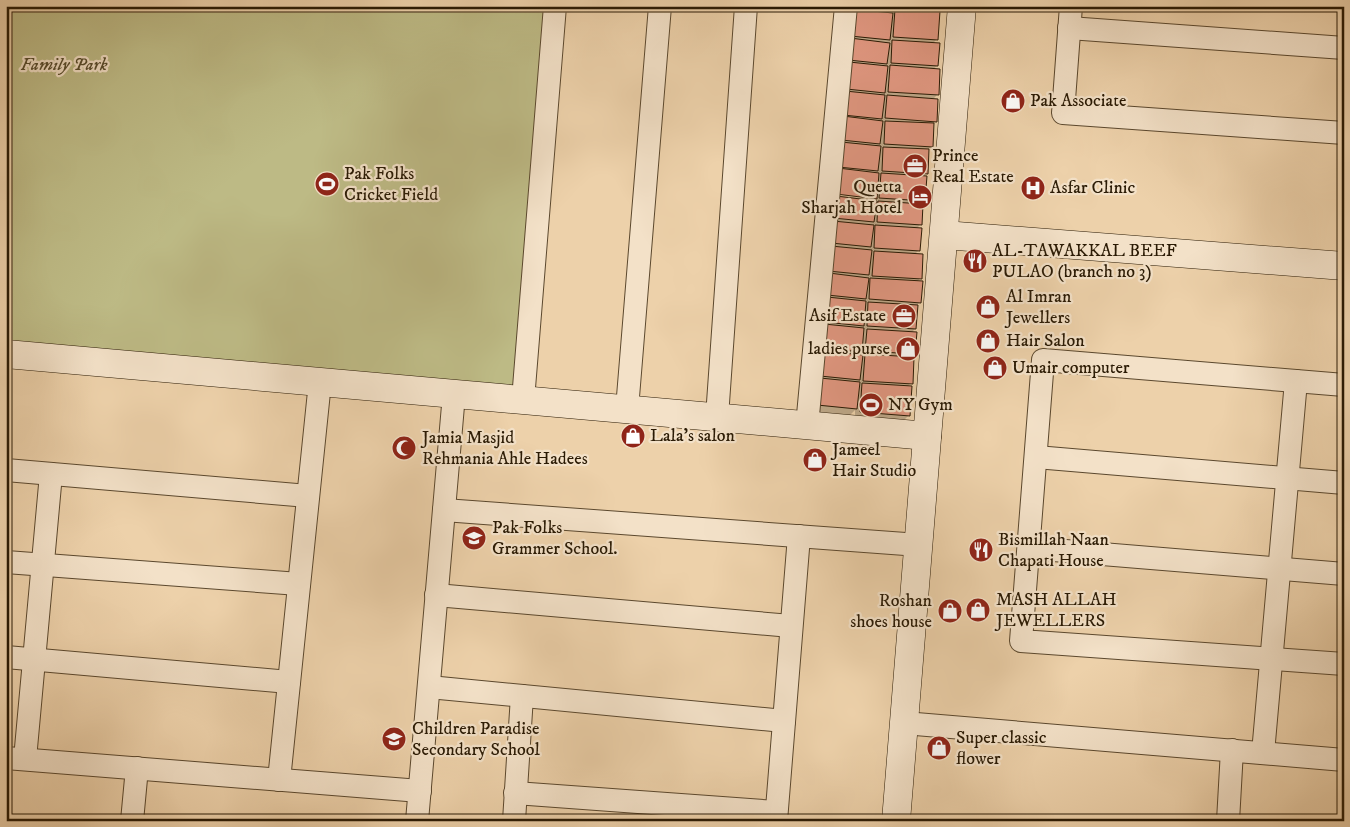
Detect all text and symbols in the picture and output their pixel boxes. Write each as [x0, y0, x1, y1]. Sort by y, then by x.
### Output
park label: Family Park [21, 54, 108, 76]
shop icon: Pak Associate [1000, 88, 1026, 114]
place label: Pak Associate [1030, 90, 1126, 112]
place label: Prince Real Estate [932, 145, 1014, 188]
office icon: Prince Real Estate [902, 153, 928, 179]
place label: Pak Folks Cricket Field [344, 163, 438, 206]
sports icon: Pak Folks Cricket Field [314, 171, 340, 197]
hospital icon: Asfar Clinic [1020, 175, 1046, 201]
place label: Quetta Sharjah Hotel [801, 176, 903, 219]
place label: Asfar Clinic [1050, 177, 1135, 199]
hotel icon: Quetta Sharjah Hotel [907, 184, 933, 210]
place label: AL-TAWAKKAL BEEF PULAO (branch no 3) [992, 240, 1177, 283]
restaurant icon: AL-TAWAKKAL BEEF PULAO (branch no 3) [962, 248, 988, 274]
place label: Al Imran Jewellers [1004, 286, 1072, 329]
shop icon: Al Imran Jewellers [975, 294, 1001, 320]
office icon: Asif Estate [891, 303, 917, 329]
place label: Asif Estate [809, 305, 886, 327]
shop icon: Hair Salon [975, 328, 1001, 354]
place label: Hair Salon [1006, 330, 1085, 352]
shop icon: ladies purse [895, 336, 921, 362]
place label: ladies purse [808, 338, 890, 360]
shop icon: Umair computer [982, 355, 1008, 381]
place label: Umair computer [1012, 357, 1130, 379]
sports icon: NY Gym [858, 392, 884, 418]
place label: NY Gym [888, 394, 953, 416]
shop icon: Lala's salon [620, 423, 646, 449]
place label: Lala's salon [650, 425, 736, 447]
place label: Jamia Masjid Rehmania Ahle Hadees [420, 427, 588, 470]
mosque icon: Jamia Masjid Rehmania Ahle Hadees [391, 435, 417, 461]
place label: Jameel Hair Studio [830, 439, 916, 482]
shop icon: Jameel Hair Studio [802, 447, 828, 473]
place label: Pak Folks Grammer School. [492, 517, 618, 560]
school or university icon: Pak Folks Grammer School. [461, 525, 487, 551]
place label: Bismillah Naan Chapati House [998, 529, 1110, 572]
restaurant icon: Bismillah Naan Chapati House [968, 537, 994, 563]
place label: MASH ALLAH JEWELLERS [994, 589, 1117, 632]
place label: Roshan shoes house [850, 590, 933, 633]
shop icon: MASH ALLAH JEWELLERS [965, 597, 991, 623]
shop icon: Roshan shoes house [937, 598, 963, 624]
place label: Children Paradise Secondary School [412, 718, 540, 761]
school or university icon: Children Paradise Secondary School [381, 726, 407, 752]
place label: Super classic flower [956, 727, 1047, 770]
shop icon: Super classic flower [926, 735, 952, 761]

